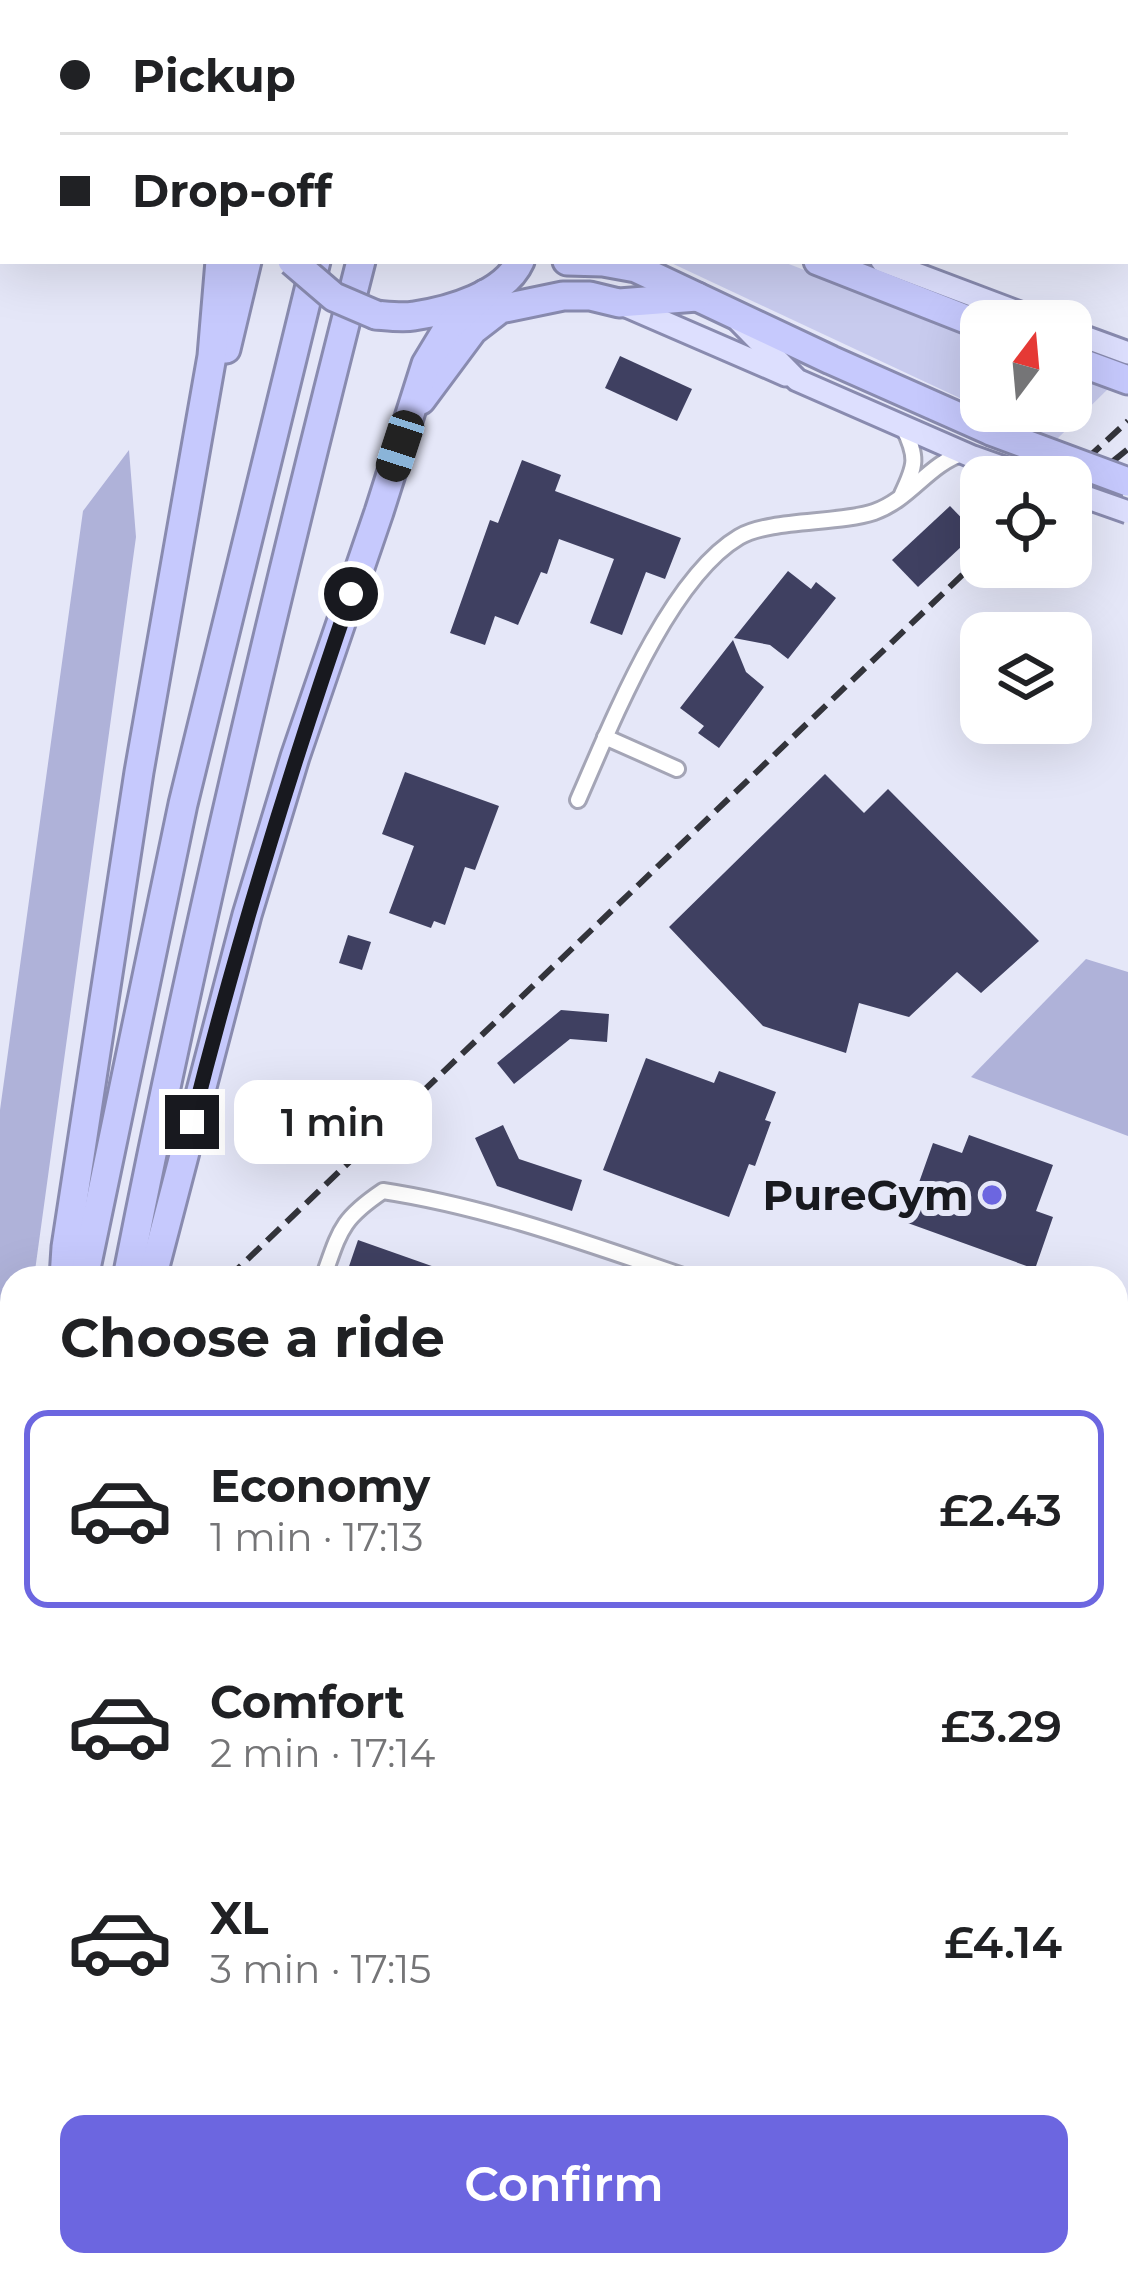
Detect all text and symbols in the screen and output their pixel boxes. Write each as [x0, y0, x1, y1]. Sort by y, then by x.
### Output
text: Pickup [132, 48, 296, 103]
text: Drop-off [132, 163, 332, 218]
north arrow [960, 300, 1092, 432]
map controls [960, 300, 1092, 744]
car [372, 406, 428, 486]
button: locate [960, 456, 1092, 588]
route start [324, 567, 378, 621]
button: layers [960, 612, 1092, 744]
callout: 1 min [234, 1080, 432, 1164]
route end [165, 1095, 219, 1149]
text: 1 min [281, 1098, 385, 1146]
place label: PureGym [763, 1169, 968, 1221]
marker: PureGym [979, 1182, 1005, 1208]
text: Choose a ride [60, 1305, 445, 1371]
icon: car [66, 1455, 174, 1563]
text: Economy [210, 1458, 430, 1513]
text: £2.43 [939, 1482, 1062, 1537]
text: 1 min · 17:13 [210, 1513, 423, 1561]
icon: car [66, 1671, 174, 1779]
text: Comfort [210, 1674, 405, 1729]
text: £3.29 [941, 1698, 1062, 1753]
text: 2 min · 17:14 [210, 1729, 435, 1777]
icon: car [66, 1887, 174, 1995]
text: XL [210, 1890, 268, 1945]
text: £4.14 [944, 1914, 1062, 1969]
text: 3 min · 17:15 [210, 1945, 431, 1993]
button: Confirm [60, 2115, 1068, 2253]

